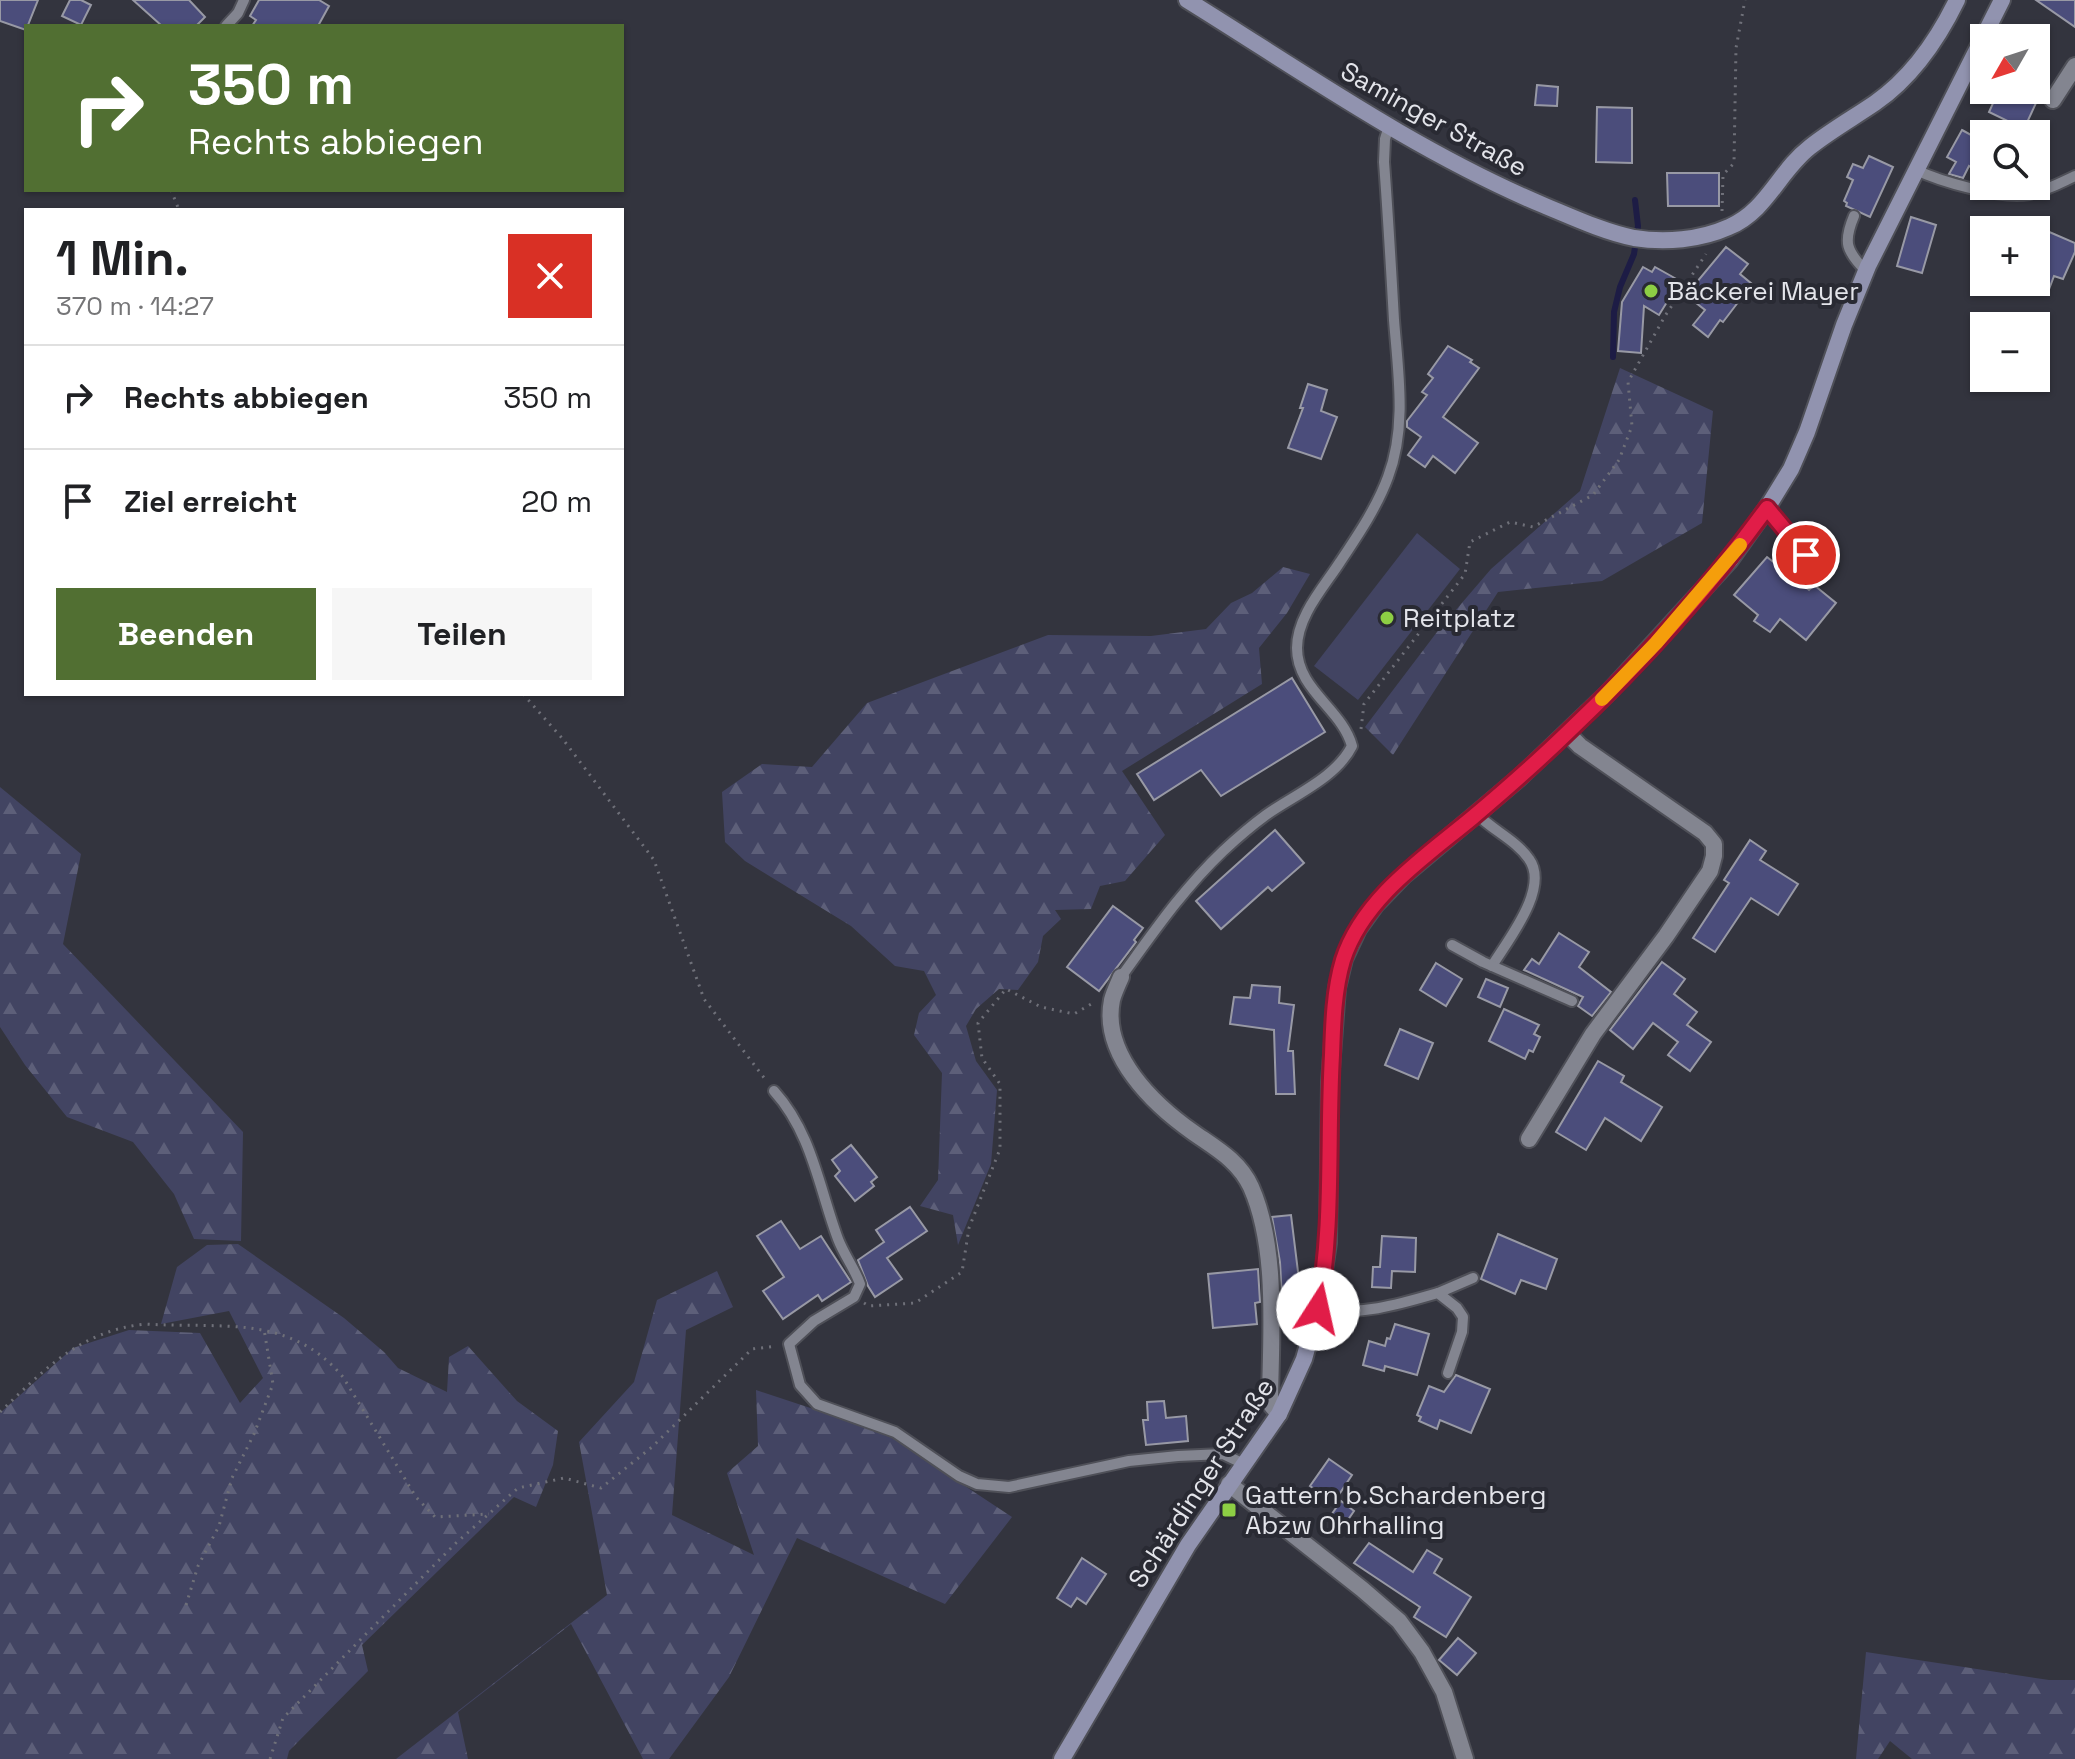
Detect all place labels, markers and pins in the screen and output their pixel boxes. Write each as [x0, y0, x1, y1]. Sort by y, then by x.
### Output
place label: Bäckerei Mayer [1667, 274, 1859, 308]
marker: Bäckerei Mayer [1642, 282, 1660, 300]
pin [1772, 521, 1840, 589]
place label: Reitplatz [1403, 601, 1516, 635]
marker: Reitplatz [1378, 609, 1396, 627]
place label: Gattern b.Schardenberg Abzw Ohrhalling [1245, 1478, 1546, 1542]
marker: Gattern b.Schardenberg Abzw Ohrhalling [1220, 1501, 1238, 1519]

